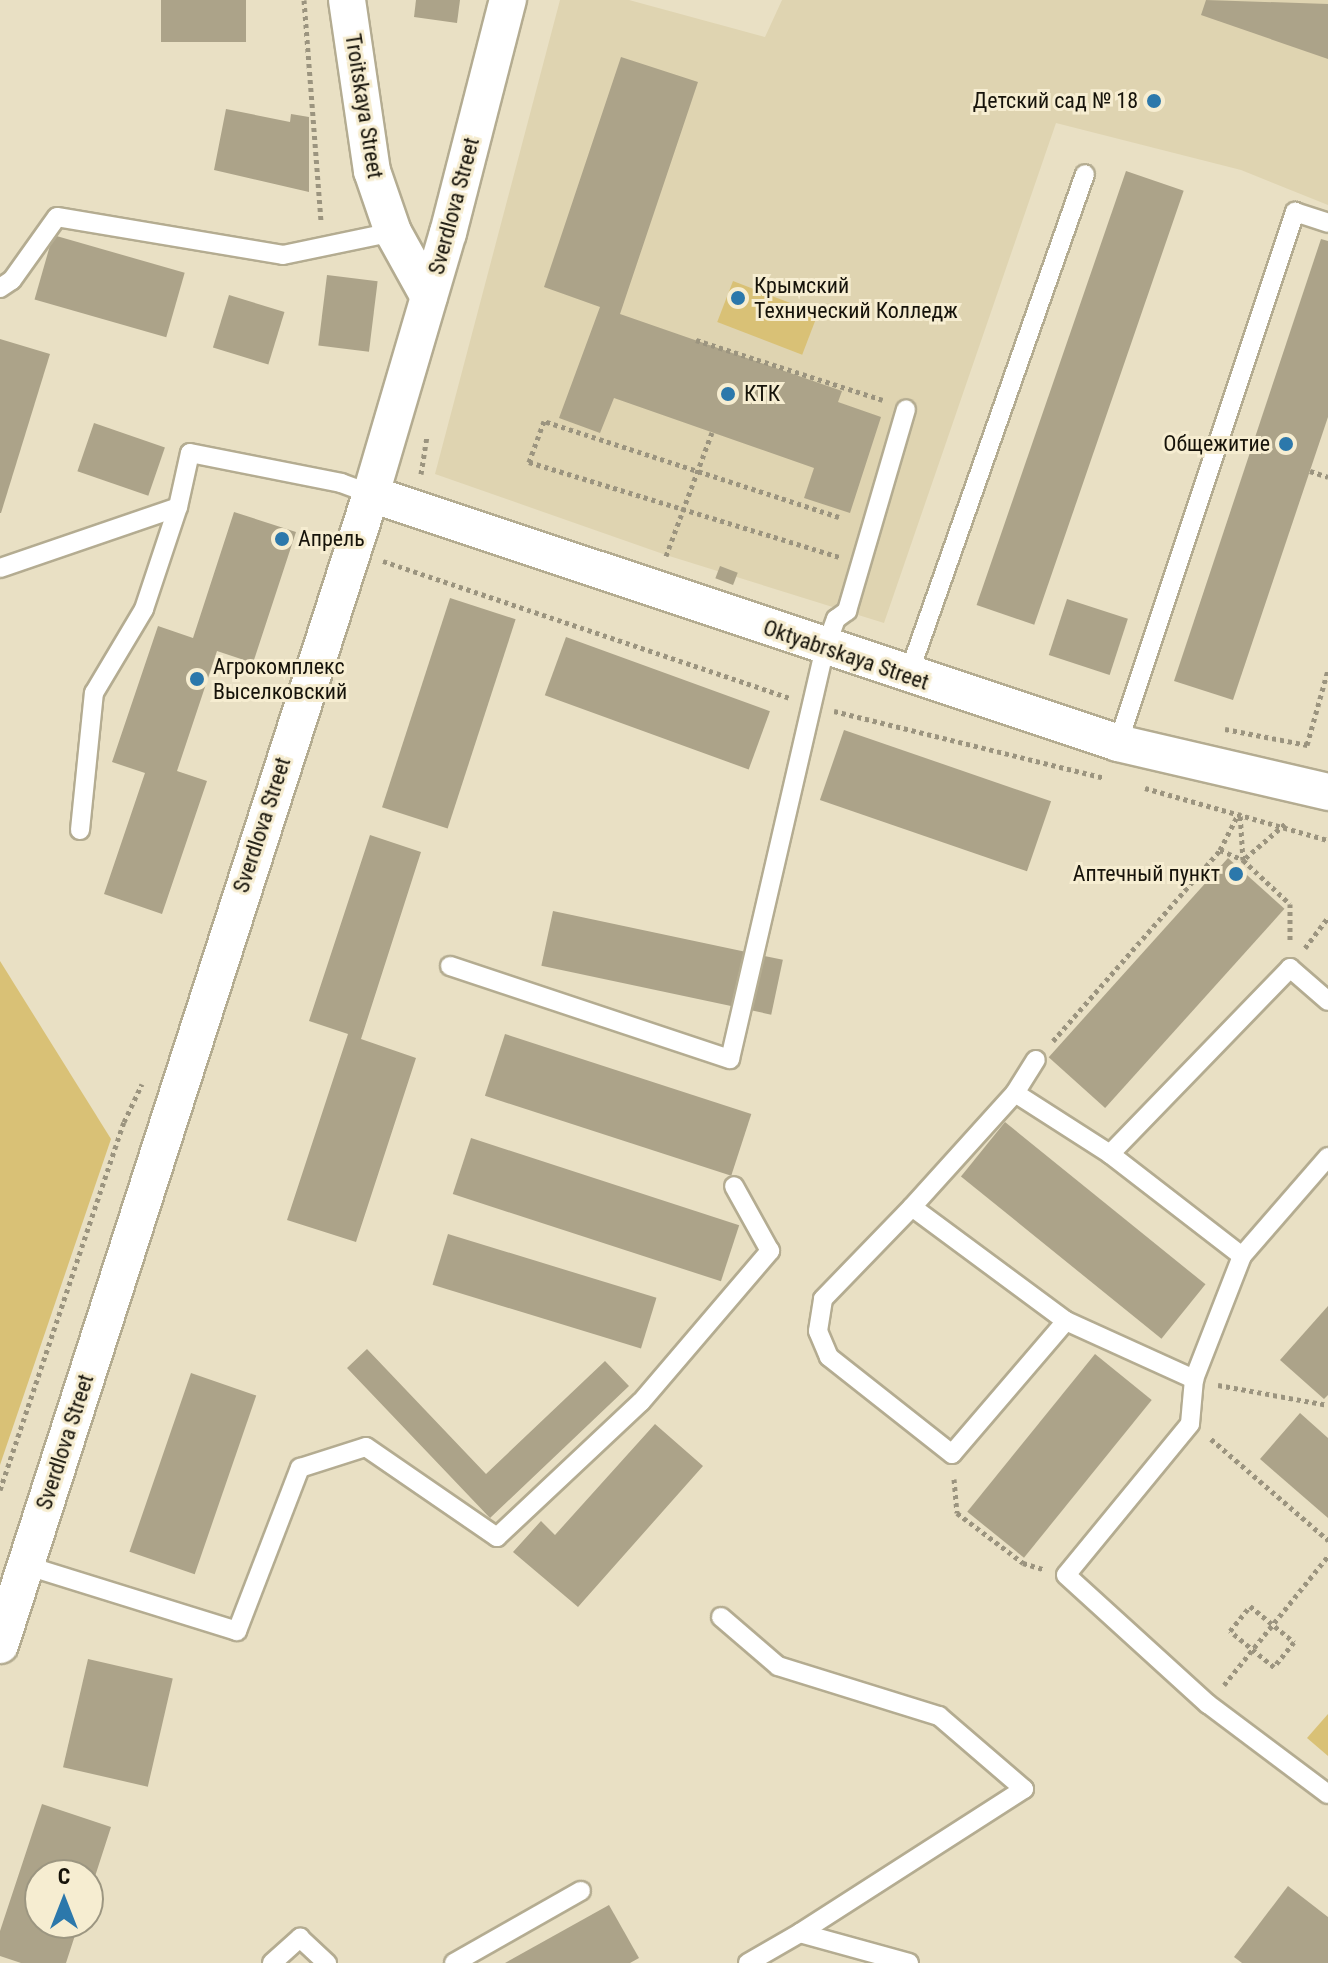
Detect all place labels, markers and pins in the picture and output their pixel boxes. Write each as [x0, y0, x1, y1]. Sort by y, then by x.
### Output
place label: Детский сад № 18 [973, 88, 1138, 114]
marker: Детский сад № 18 [1145, 92, 1163, 110]
place label: Крымский Технический Колледж [754, 272, 958, 324]
marker: Крымский Технический Колледж [729, 289, 747, 307]
place label: КТК [744, 381, 780, 407]
marker: КТК [719, 385, 737, 403]
place label: Общежитие [1163, 431, 1270, 457]
marker: Общежитие [1277, 435, 1295, 453]
place label: Апрель [298, 526, 365, 552]
marker: Апрель [273, 530, 291, 548]
place label: Агрокомплекс Выселковский [213, 653, 347, 704]
marker: Агрокомплекс Выселковский [188, 670, 206, 688]
place label: Аптечный пункт [1073, 861, 1220, 887]
marker: Аптечный пункт [1227, 865, 1245, 883]

